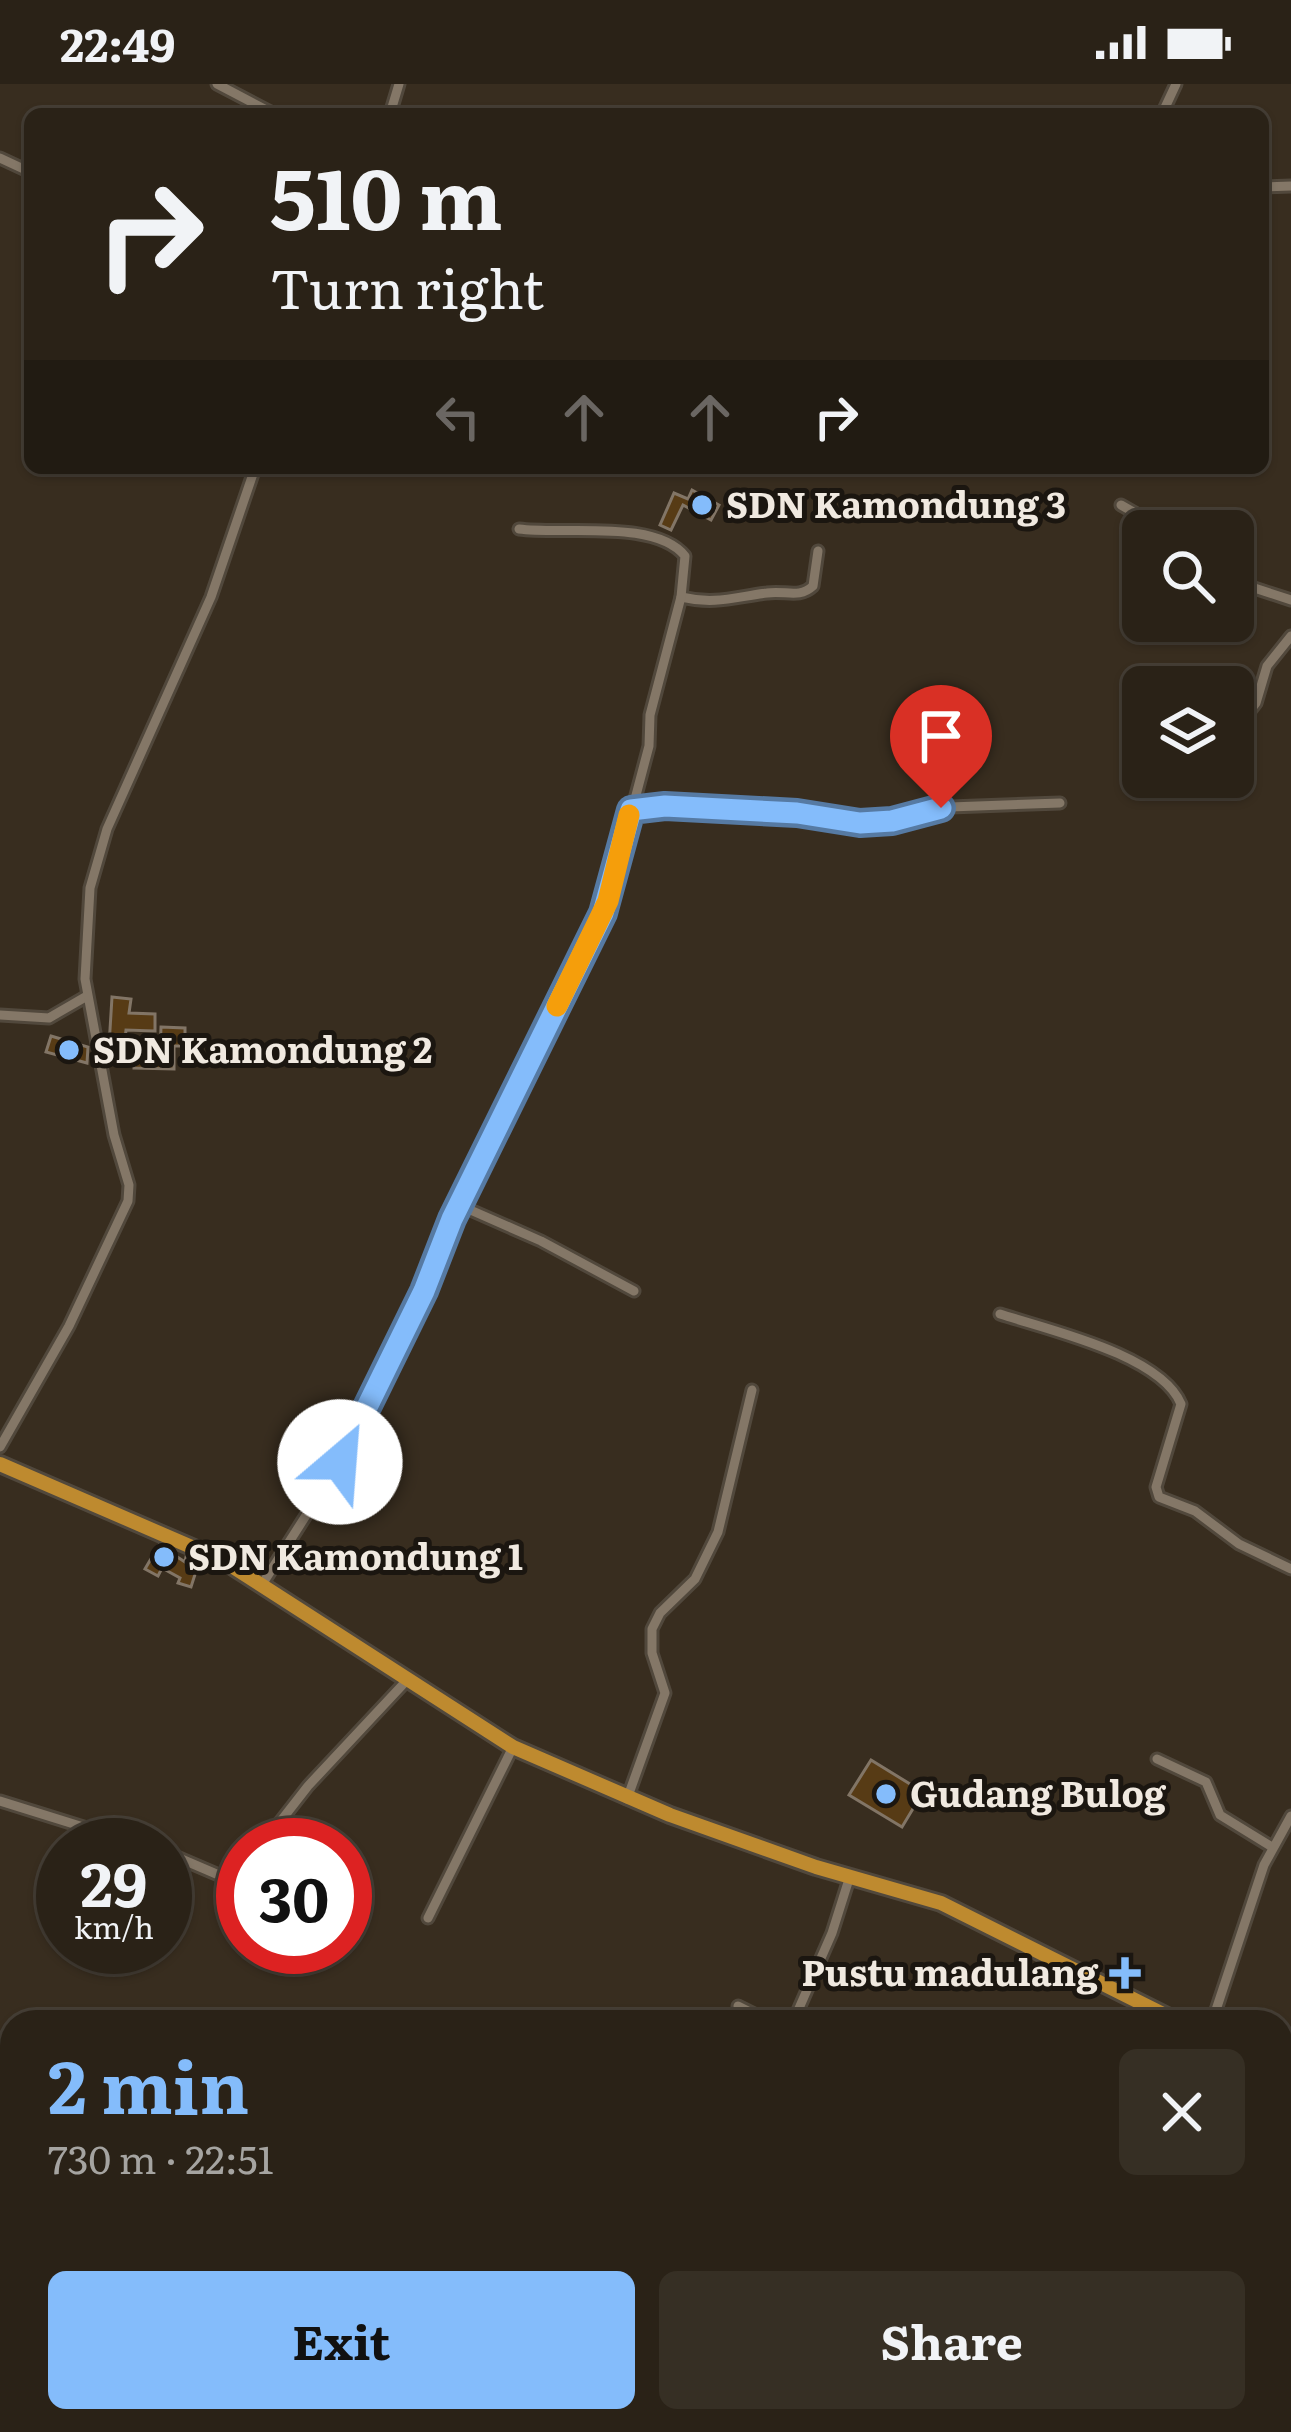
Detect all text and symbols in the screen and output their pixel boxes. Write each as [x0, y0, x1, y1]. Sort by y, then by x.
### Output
text: 22:49 [60, 9, 175, 76]
text: 510 m [270, 131, 503, 256]
icon: right [72, 156, 228, 312]
text: Turn right [270, 245, 544, 326]
icon: left [425, 384, 491, 450]
icon: ahead [551, 384, 617, 450]
icon: ahead [677, 384, 743, 450]
icon: right [803, 384, 869, 450]
place label: SDN Kamondung 3 [726, 476, 1066, 529]
marker: SDN Kamondung 3 [689, 492, 715, 518]
map controls [1122, 510, 1254, 798]
button: search [1122, 510, 1254, 642]
button: layers [1122, 666, 1254, 798]
pin [890, 685, 992, 808]
icon: arrive [908, 703, 974, 769]
place label: SDN Kamondung 2 [93, 1021, 432, 1074]
marker: SDN Kamondung 2 [56, 1037, 82, 1063]
position arrow [277, 1399, 403, 1525]
place label: SDN Kamondung 1 [188, 1528, 523, 1581]
marker: SDN Kamondung 1 [151, 1544, 177, 1570]
place label: Gudang Bulog [910, 1765, 1167, 1818]
marker: Gudang Bulog [873, 1781, 899, 1807]
speed limit sign: 30 [216, 1818, 372, 1974]
text: 29 [81, 1836, 147, 1925]
text: km/h [74, 1904, 154, 1948]
place label: Pustu madulang [801, 1944, 1099, 1997]
marker: Pustu madulang [1109, 1957, 1141, 1989]
text: 2 min [48, 2029, 249, 2136]
button: close [1119, 2049, 1245, 2175]
text: 730 m · 22:51 [48, 2128, 274, 2186]
button: Exit [48, 2271, 635, 2409]
button: Share [659, 2271, 1245, 2409]

